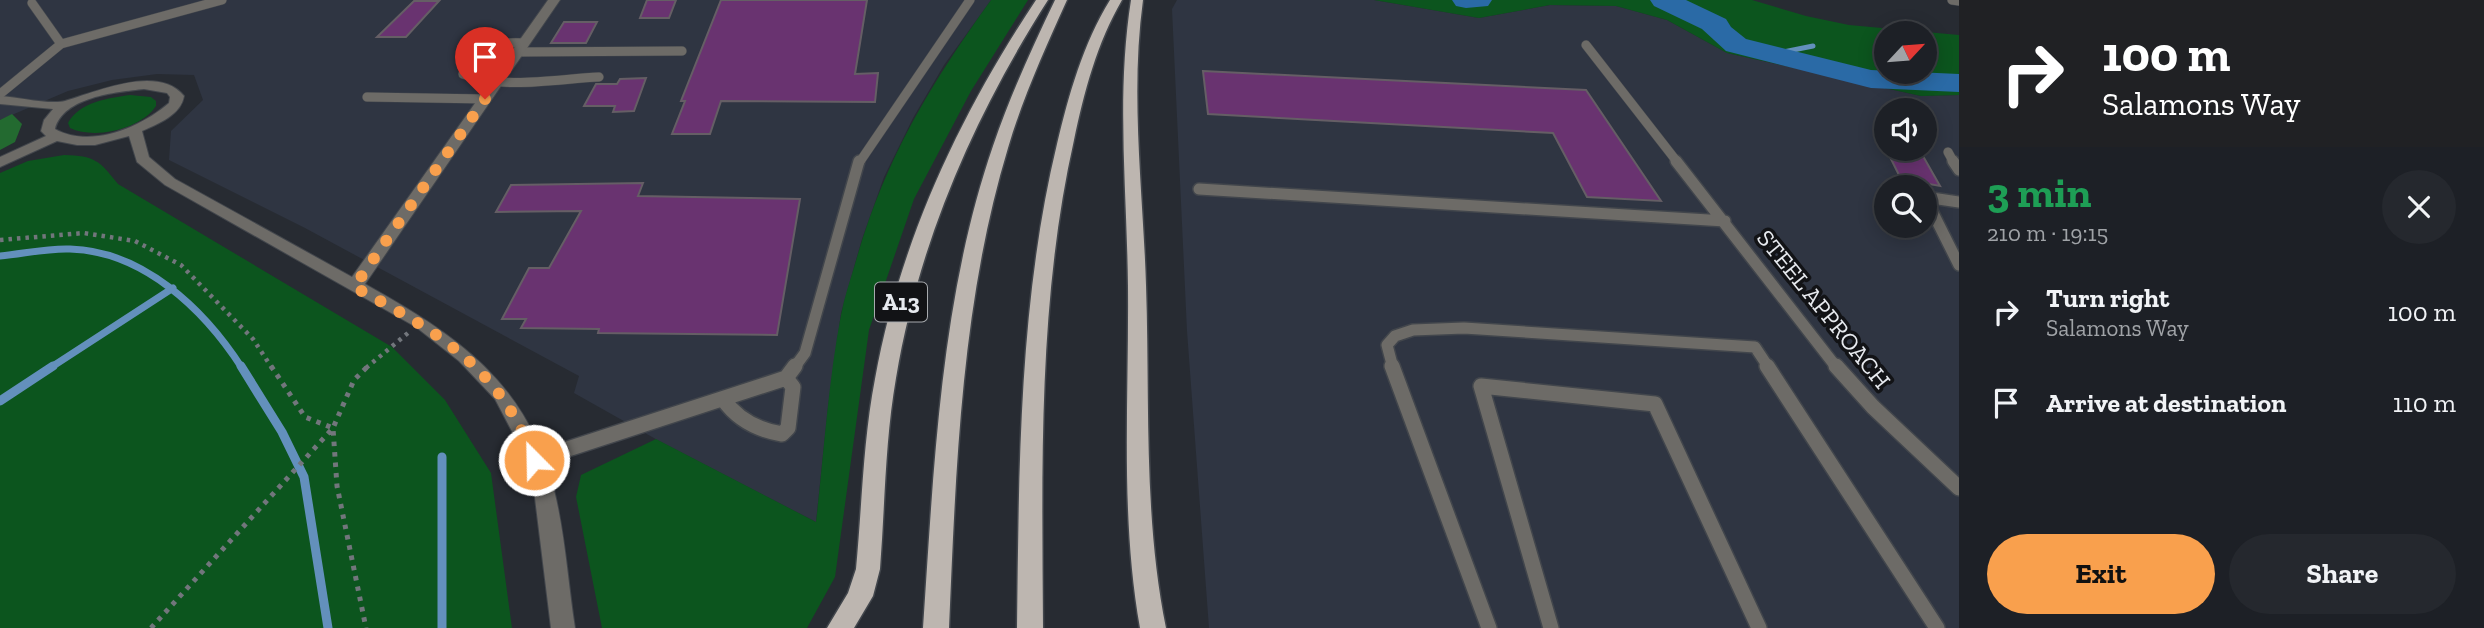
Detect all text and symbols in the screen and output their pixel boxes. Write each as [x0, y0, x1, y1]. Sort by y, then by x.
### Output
north arrow [1874, 21, 1937, 84]
map controls [1874, 21, 1937, 238]
text: 100 m [2102, 25, 2230, 84]
pin [455, 27, 515, 99]
icon: right [1987, 28, 2078, 119]
icon: arrive [466, 38, 504, 76]
text: Salamons Way [2102, 85, 2301, 123]
button: sound [1874, 98, 1937, 161]
text: 3 min [1987, 167, 2092, 218]
button: close [2382, 170, 2456, 244]
button: search [1874, 175, 1937, 238]
text: 210 m · 19:15 [1987, 219, 2108, 247]
street label: STEEL APPROACH [1751, 224, 1897, 394]
road number: A13 [875, 282, 927, 322]
text: Turn right [2046, 282, 2169, 314]
icon: right [1987, 293, 2025, 331]
text: 100 m [2388, 296, 2456, 328]
text: Salamons Way [2046, 314, 2189, 342]
icon: arrive [1987, 384, 2025, 422]
text: Arrive at destination [2046, 387, 2286, 419]
text: 110 m [2393, 387, 2456, 419]
position arrow [497, 423, 571, 497]
button: Exit [1987, 534, 2215, 614]
button: Share [2229, 534, 2456, 614]

